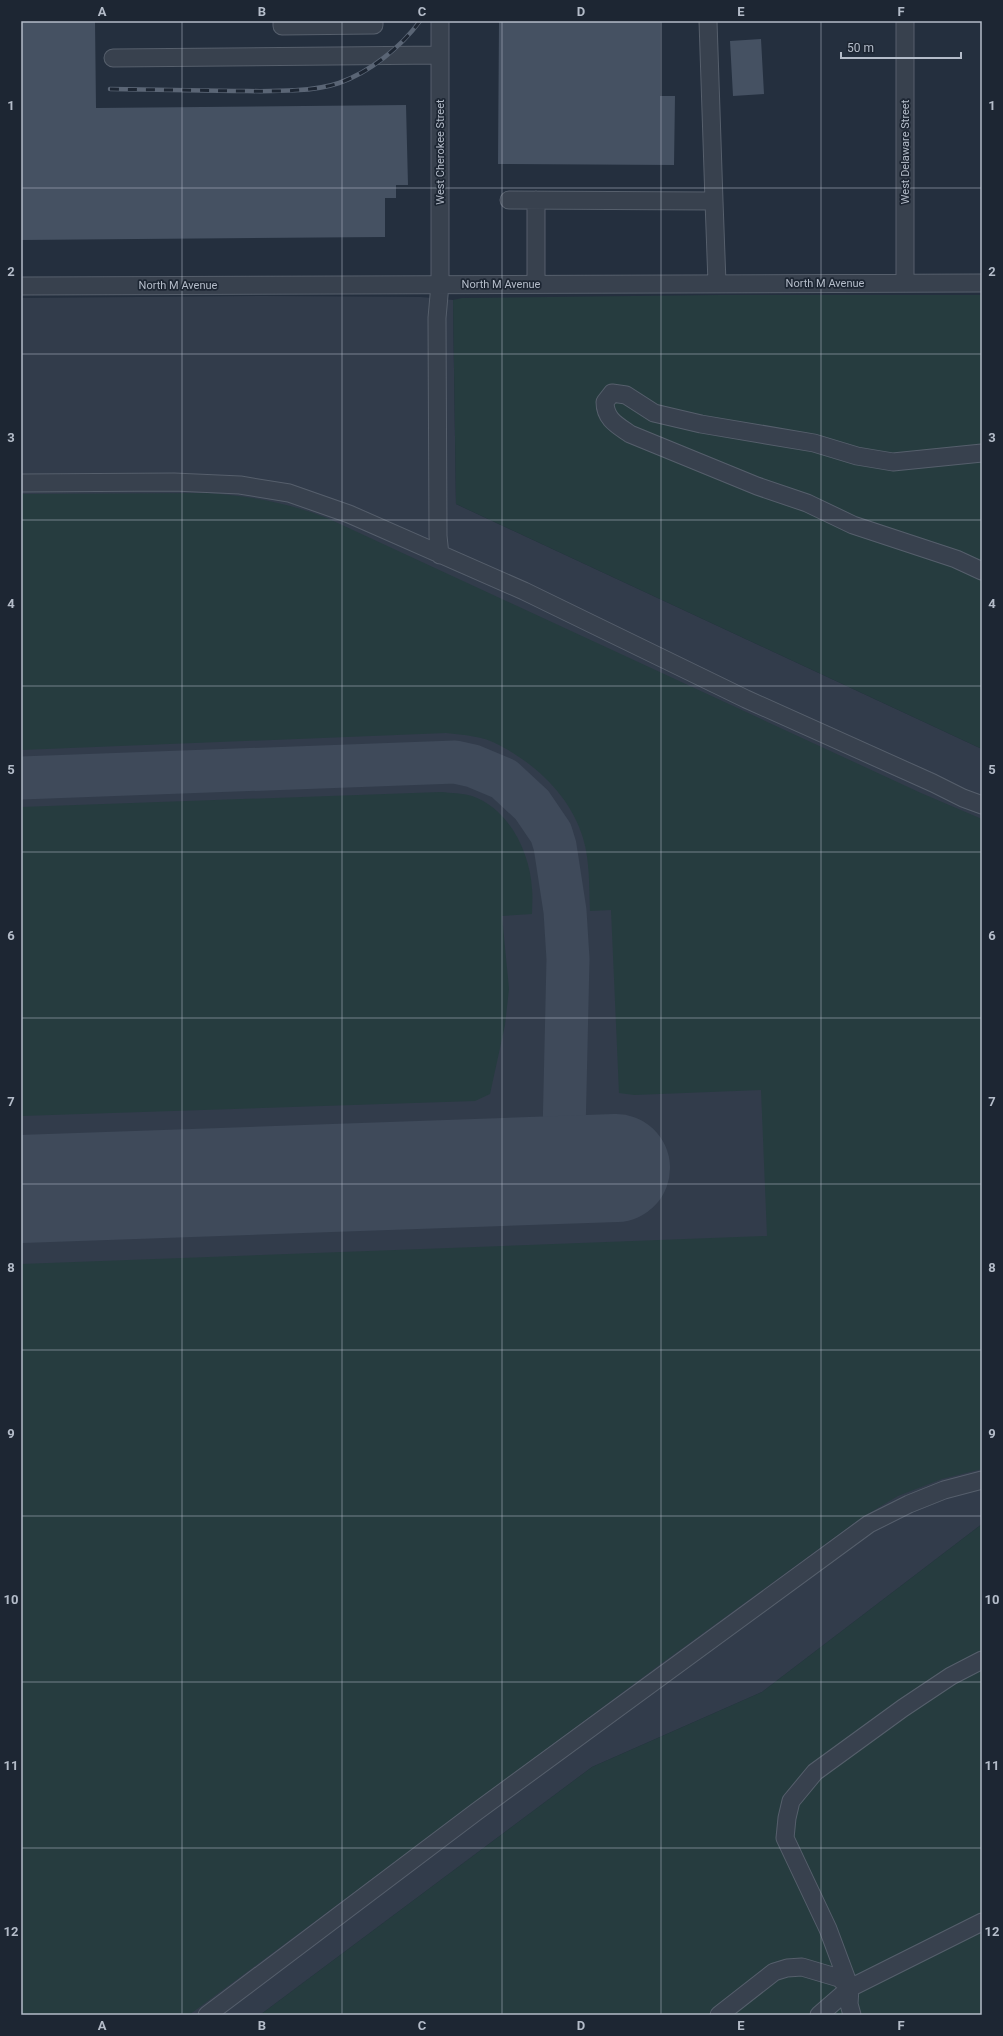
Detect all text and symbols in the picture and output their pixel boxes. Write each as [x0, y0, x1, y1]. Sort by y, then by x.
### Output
text: A [98, 4, 107, 19]
text: B [258, 4, 266, 19]
text: C [418, 4, 427, 19]
text: D [577, 4, 585, 19]
text: E [737, 4, 745, 19]
text: F [897, 4, 905, 19]
scale bar [841, 34, 961, 60]
text: 50 m [847, 41, 874, 55]
text: 1 [7, 98, 15, 113]
text: 1 [988, 98, 996, 113]
street label: West Cherokee Street [434, 99, 447, 205]
street label: West Delaware Street [899, 99, 912, 204]
text: 2 [7, 264, 15, 279]
text: 2 [988, 264, 996, 279]
street label: North M Avenue [786, 277, 865, 290]
street label: North M Avenue [462, 278, 541, 291]
street label: North M Avenue [139, 279, 218, 292]
text: 3 [7, 430, 15, 445]
text: 3 [988, 430, 996, 445]
text: 4 [7, 596, 15, 611]
text: 4 [988, 596, 996, 611]
text: 5 [7, 762, 15, 777]
text: 5 [988, 762, 996, 777]
text: 6 [7, 928, 15, 943]
text: 6 [988, 928, 996, 943]
text: 7 [7, 1094, 15, 1109]
text: 7 [988, 1094, 996, 1109]
text: 8 [7, 1260, 15, 1275]
text: 8 [988, 1260, 996, 1275]
text: 9 [7, 1426, 15, 1441]
text: 9 [988, 1426, 996, 1441]
text: 10 [4, 1592, 18, 1607]
text: 10 [985, 1592, 999, 1607]
text: 11 [4, 1758, 18, 1773]
text: 11 [985, 1758, 999, 1773]
text: 12 [4, 1924, 18, 1939]
text: 12 [985, 1924, 999, 1939]
text: A [98, 2018, 107, 2033]
text: B [258, 2018, 266, 2033]
text: C [418, 2018, 427, 2033]
text: D [577, 2018, 585, 2033]
text: E [737, 2018, 745, 2033]
text: F [897, 2018, 905, 2033]

